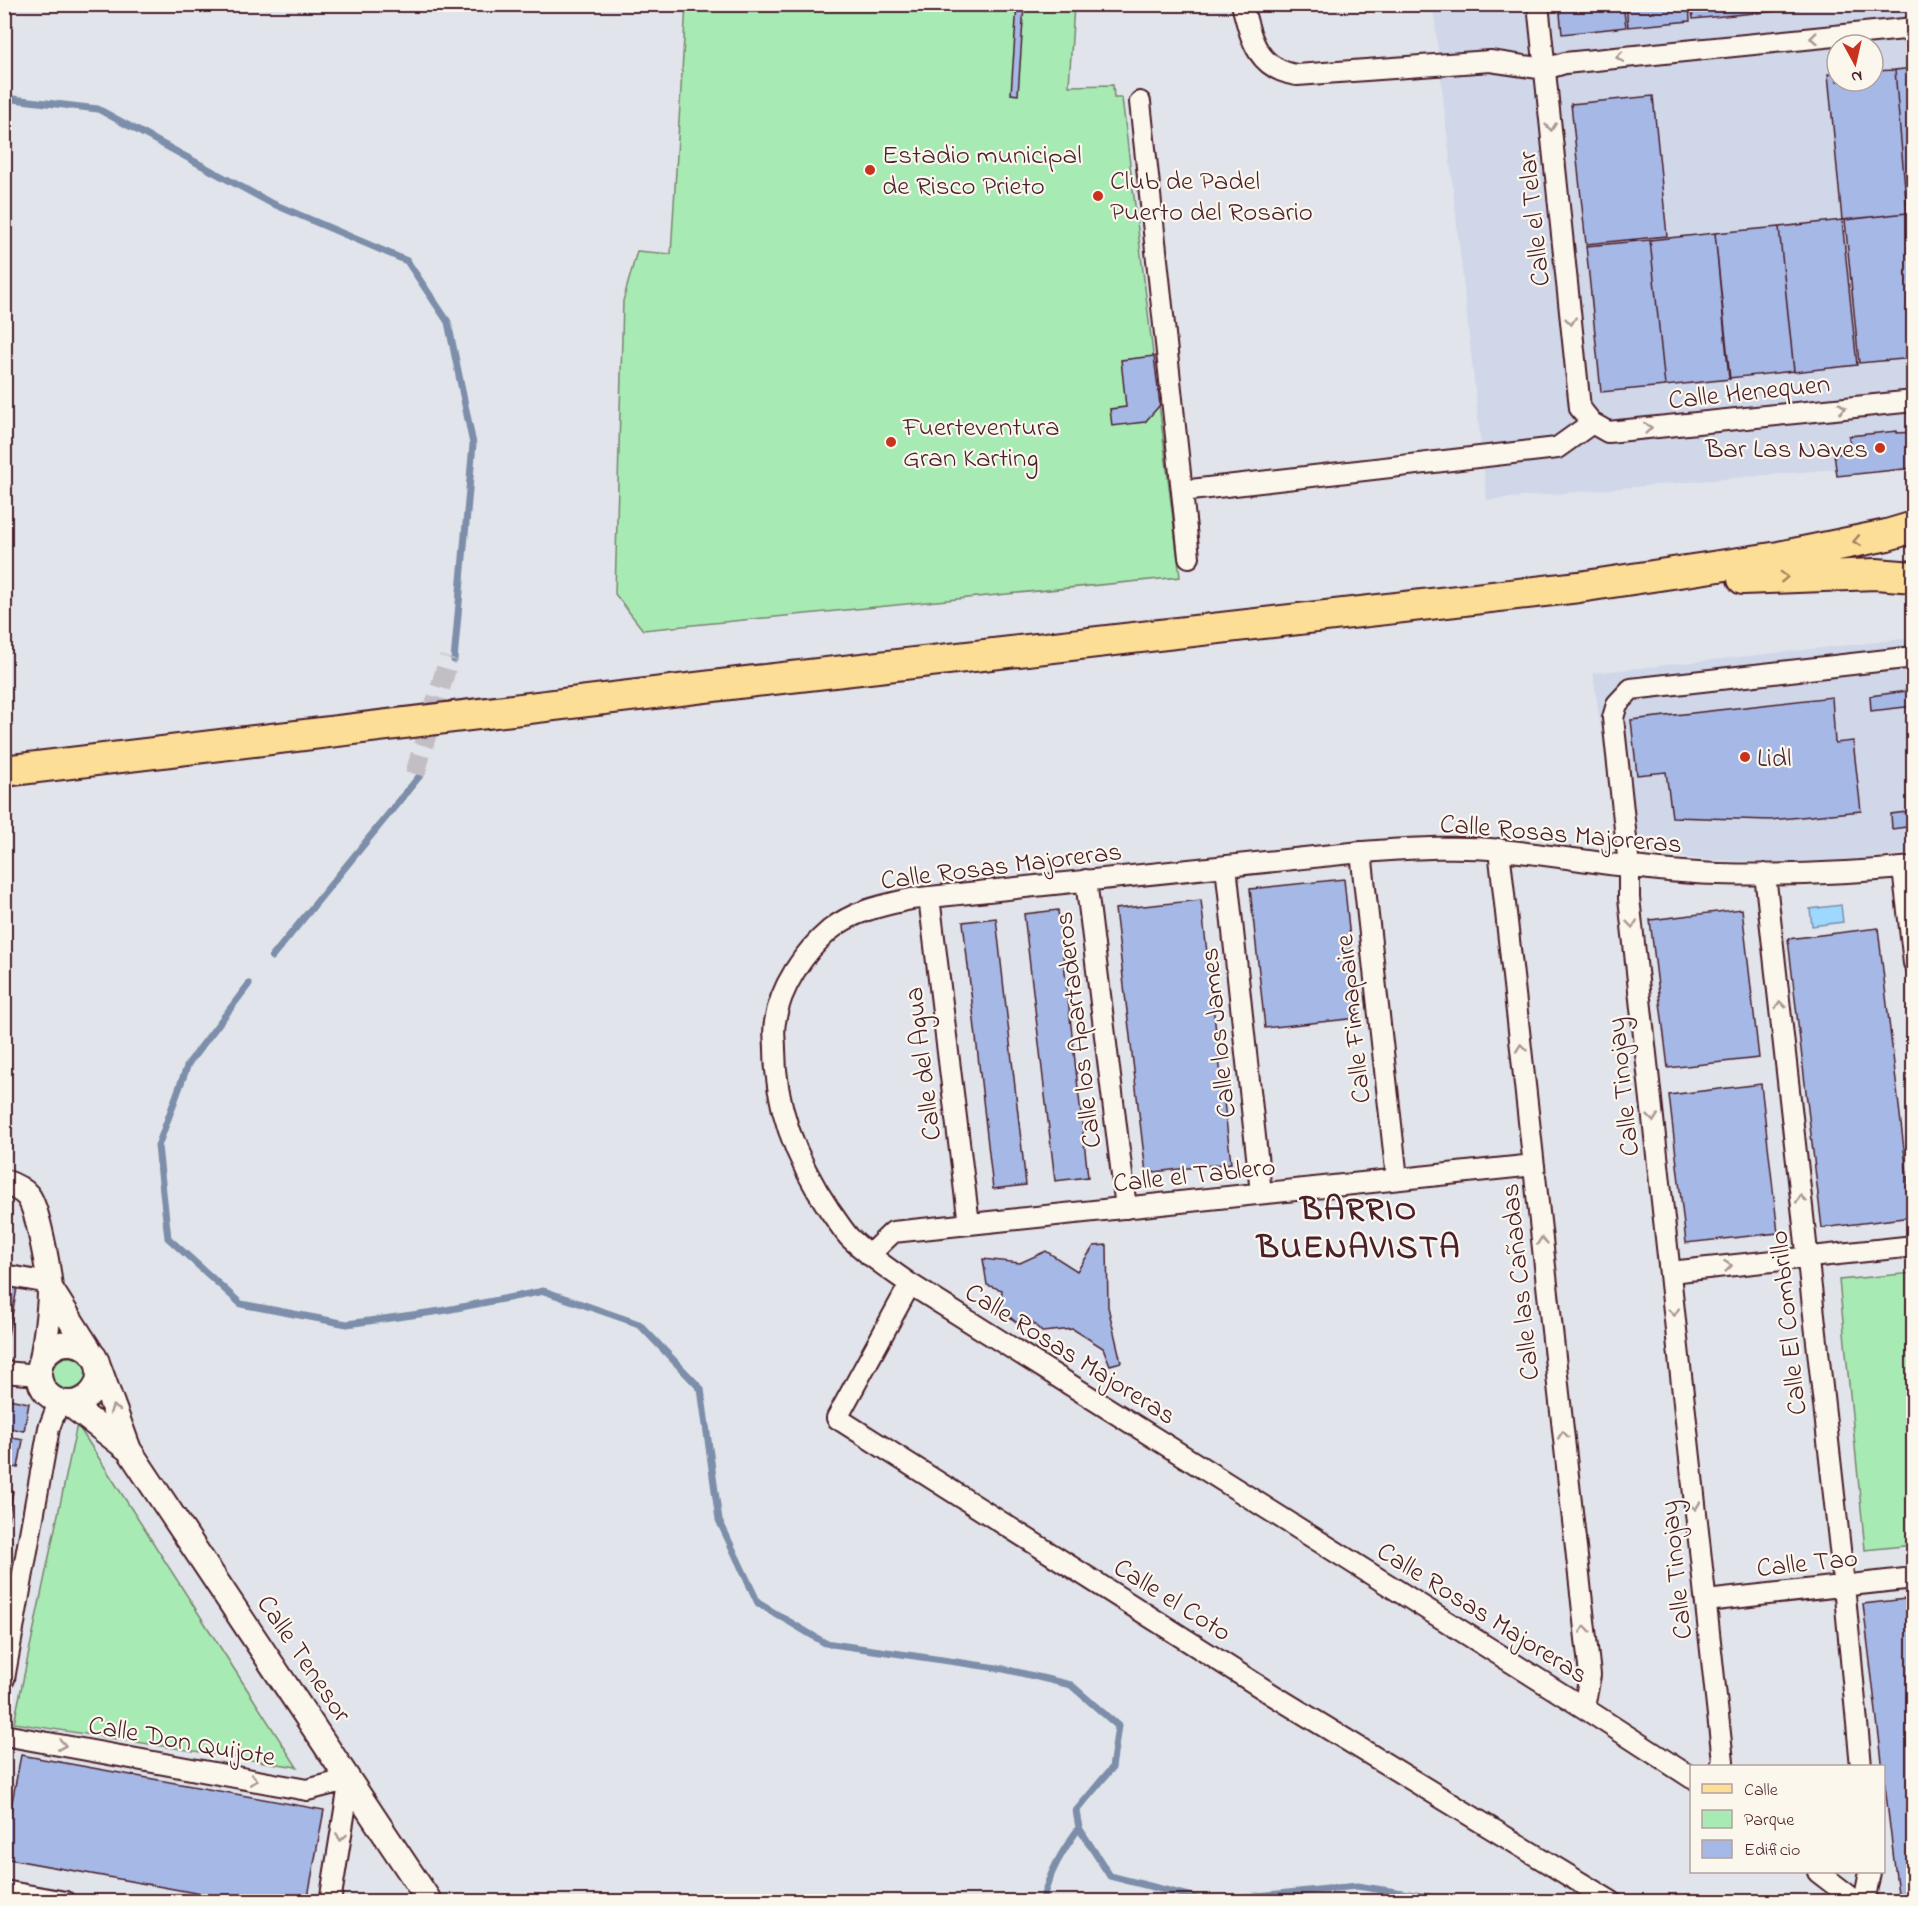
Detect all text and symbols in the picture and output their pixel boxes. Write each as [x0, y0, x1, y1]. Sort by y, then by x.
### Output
one-way arrow [1809, 31, 1818, 44]
north arrow [1825, 33, 1885, 93]
one-way arrow [1615, 50, 1624, 63]
text: N [1850, 63, 1864, 89]
one-way arrow [1544, 122, 1557, 131]
place label: Estadio municipal de Risco Prieto [882, 137, 1082, 207]
street label: Calle el Telar [1509, 149, 1562, 288]
marker: Estadio municipal de Risco Prieto [863, 163, 877, 177]
place label: Club de Padel Puerto del Rosario [1110, 163, 1313, 233]
marker: Club de Padel Puerto del Rosario [1091, 189, 1105, 203]
one-way arrow [1564, 316, 1577, 325]
street label: Calle Henequen [1666, 366, 1832, 421]
one-way arrow [1837, 402, 1846, 415]
place label: Fuerteventura Gran Karting [902, 409, 1060, 479]
one-way arrow [1643, 422, 1652, 435]
place label: Bar Las Naves [1704, 431, 1868, 470]
marker: Fuerteventura Gran Karting [884, 435, 898, 449]
marker: Bar Las Naves [1873, 441, 1887, 455]
one-way arrow [1852, 534, 1862, 547]
one-way arrow [1779, 571, 1788, 584]
place label: Lidl [1757, 740, 1792, 779]
marker: Lidl [1738, 750, 1752, 764]
street label: Calle Rosas Majoreras [1438, 805, 1683, 865]
street label: Calle Rosas Majoreras [878, 833, 1124, 902]
street label: Calle los Apartaderos [1046, 909, 1113, 1150]
one-way arrow [1625, 920, 1638, 929]
street label: Calle Fimapaire [1326, 931, 1383, 1105]
street label: Calle los James [1191, 946, 1248, 1120]
street label: Calle del Agua [896, 985, 953, 1143]
one-way arrow [1774, 1001, 1786, 1010]
street label: Calle Tinojay [1598, 1015, 1651, 1158]
one-way arrow [1515, 1043, 1527, 1052]
one-way arrow [1646, 1114, 1659, 1123]
street label: Calle el Tablero [1111, 1149, 1277, 1204]
street label: Calle las Cañadas [1492, 1181, 1551, 1382]
district label: BARRIO BUENAVISTA [1255, 1187, 1461, 1273]
one-way arrow [1795, 1195, 1808, 1204]
street label: Calle El Combrillo [1760, 1229, 1819, 1417]
one-way arrow [1536, 1237, 1549, 1246]
one-way arrow [1723, 1260, 1733, 1273]
street label: Calle Rosas Majoreras [956, 1274, 1183, 1436]
one-way arrow [1667, 1307, 1680, 1317]
one-way arrow [109, 1404, 121, 1415]
one-way arrow [1558, 1431, 1570, 1440]
street label: Calle Tinojay [1651, 1498, 1704, 1641]
one-way arrow [1689, 1501, 1701, 1510]
street label: Calle Rosas Majoreras [1368, 1533, 1595, 1695]
street label: Calle Tao [1755, 1540, 1860, 1589]
street label: Calle el Coto [1105, 1549, 1238, 1653]
street label: Calle Tenesor [246, 1588, 360, 1732]
one-way arrow [1579, 1624, 1592, 1634]
street label: Calle Don Quijote [85, 1707, 279, 1778]
one-way arrow [57, 1738, 67, 1751]
legend [1690, 1765, 1885, 1873]
one-way arrow [249, 1773, 259, 1786]
text: Calle [1744, 1778, 1779, 1804]
text: Parque [1744, 1808, 1795, 1834]
one-way arrow [335, 1833, 347, 1842]
text: Edificio [1744, 1838, 1800, 1864]

